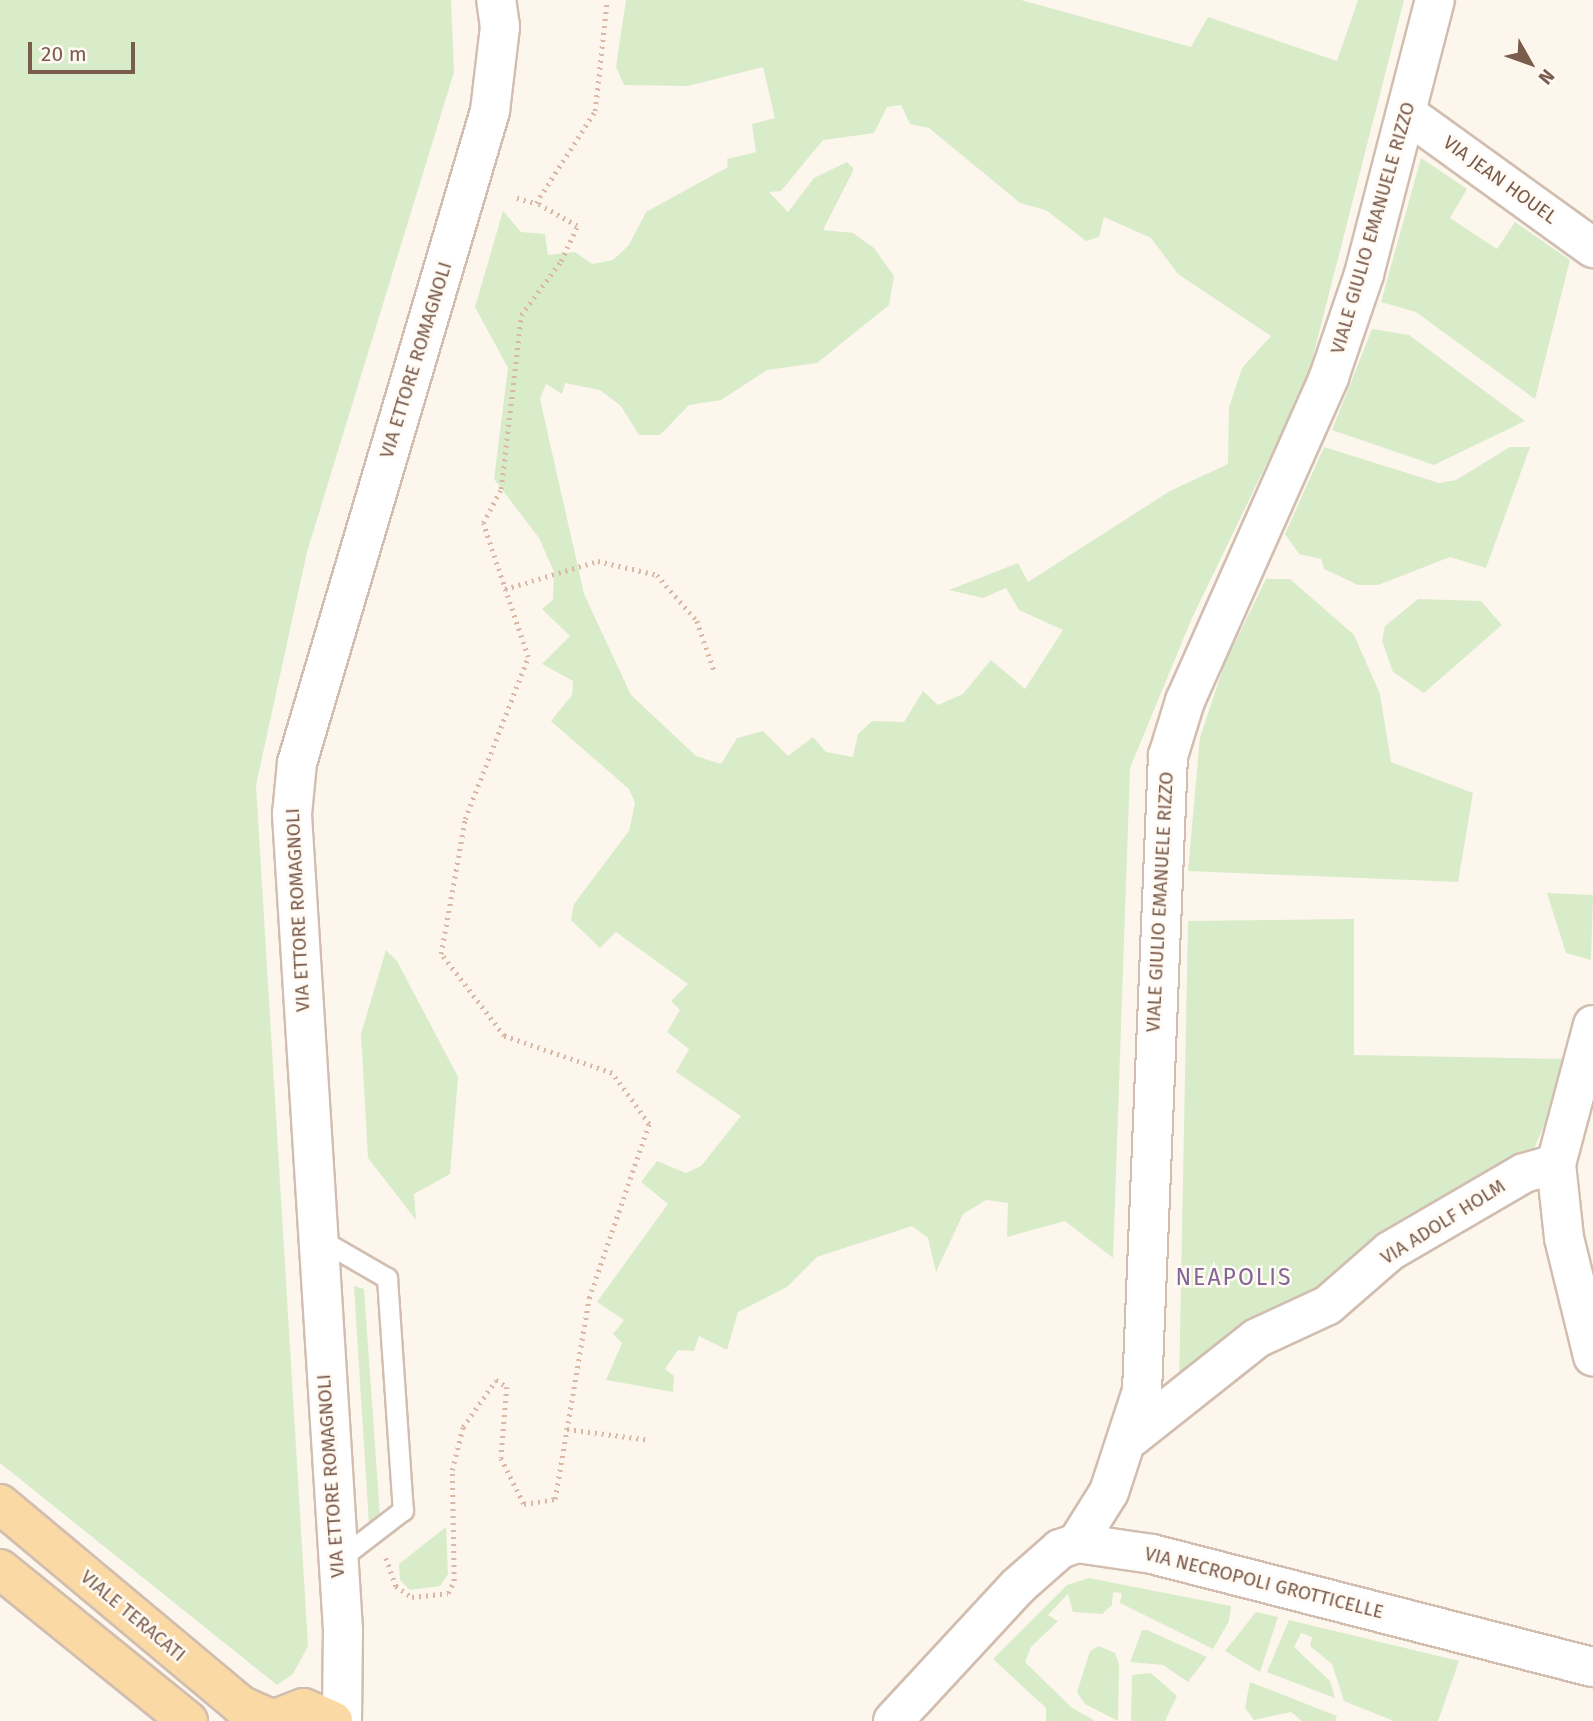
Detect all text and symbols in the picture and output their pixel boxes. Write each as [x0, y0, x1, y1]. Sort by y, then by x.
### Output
scale bar [32, 28, 138, 72]
north arrow [1495, 28, 1565, 98]
text: 20 m [41, 41, 87, 67]
text: N [1534, 65, 1559, 89]
street label: VIALE GIULIO EMANUELE RIZZO [1326, 99, 1420, 357]
street label: VIA JEAN HOUEL [1439, 131, 1561, 229]
street label: VIA ETTORE ROMAGNOLI [375, 259, 457, 461]
street label: VIALE GIULIO EMANUELE RIZZO [1142, 771, 1178, 1033]
street label: VIA ETTORE ROMAGNOLI [281, 808, 315, 1012]
street label: VIA ADOLF HOLM [1377, 1175, 1509, 1269]
district label: NEAPOLIS [1176, 1263, 1292, 1291]
street label: VIA ETTORE ROMAGNOLI [313, 1373, 349, 1579]
street label: VIA NECROPOLI GROTTICELLE [1142, 1542, 1386, 1624]
street label: VIALE TERACATI [76, 1566, 190, 1666]

